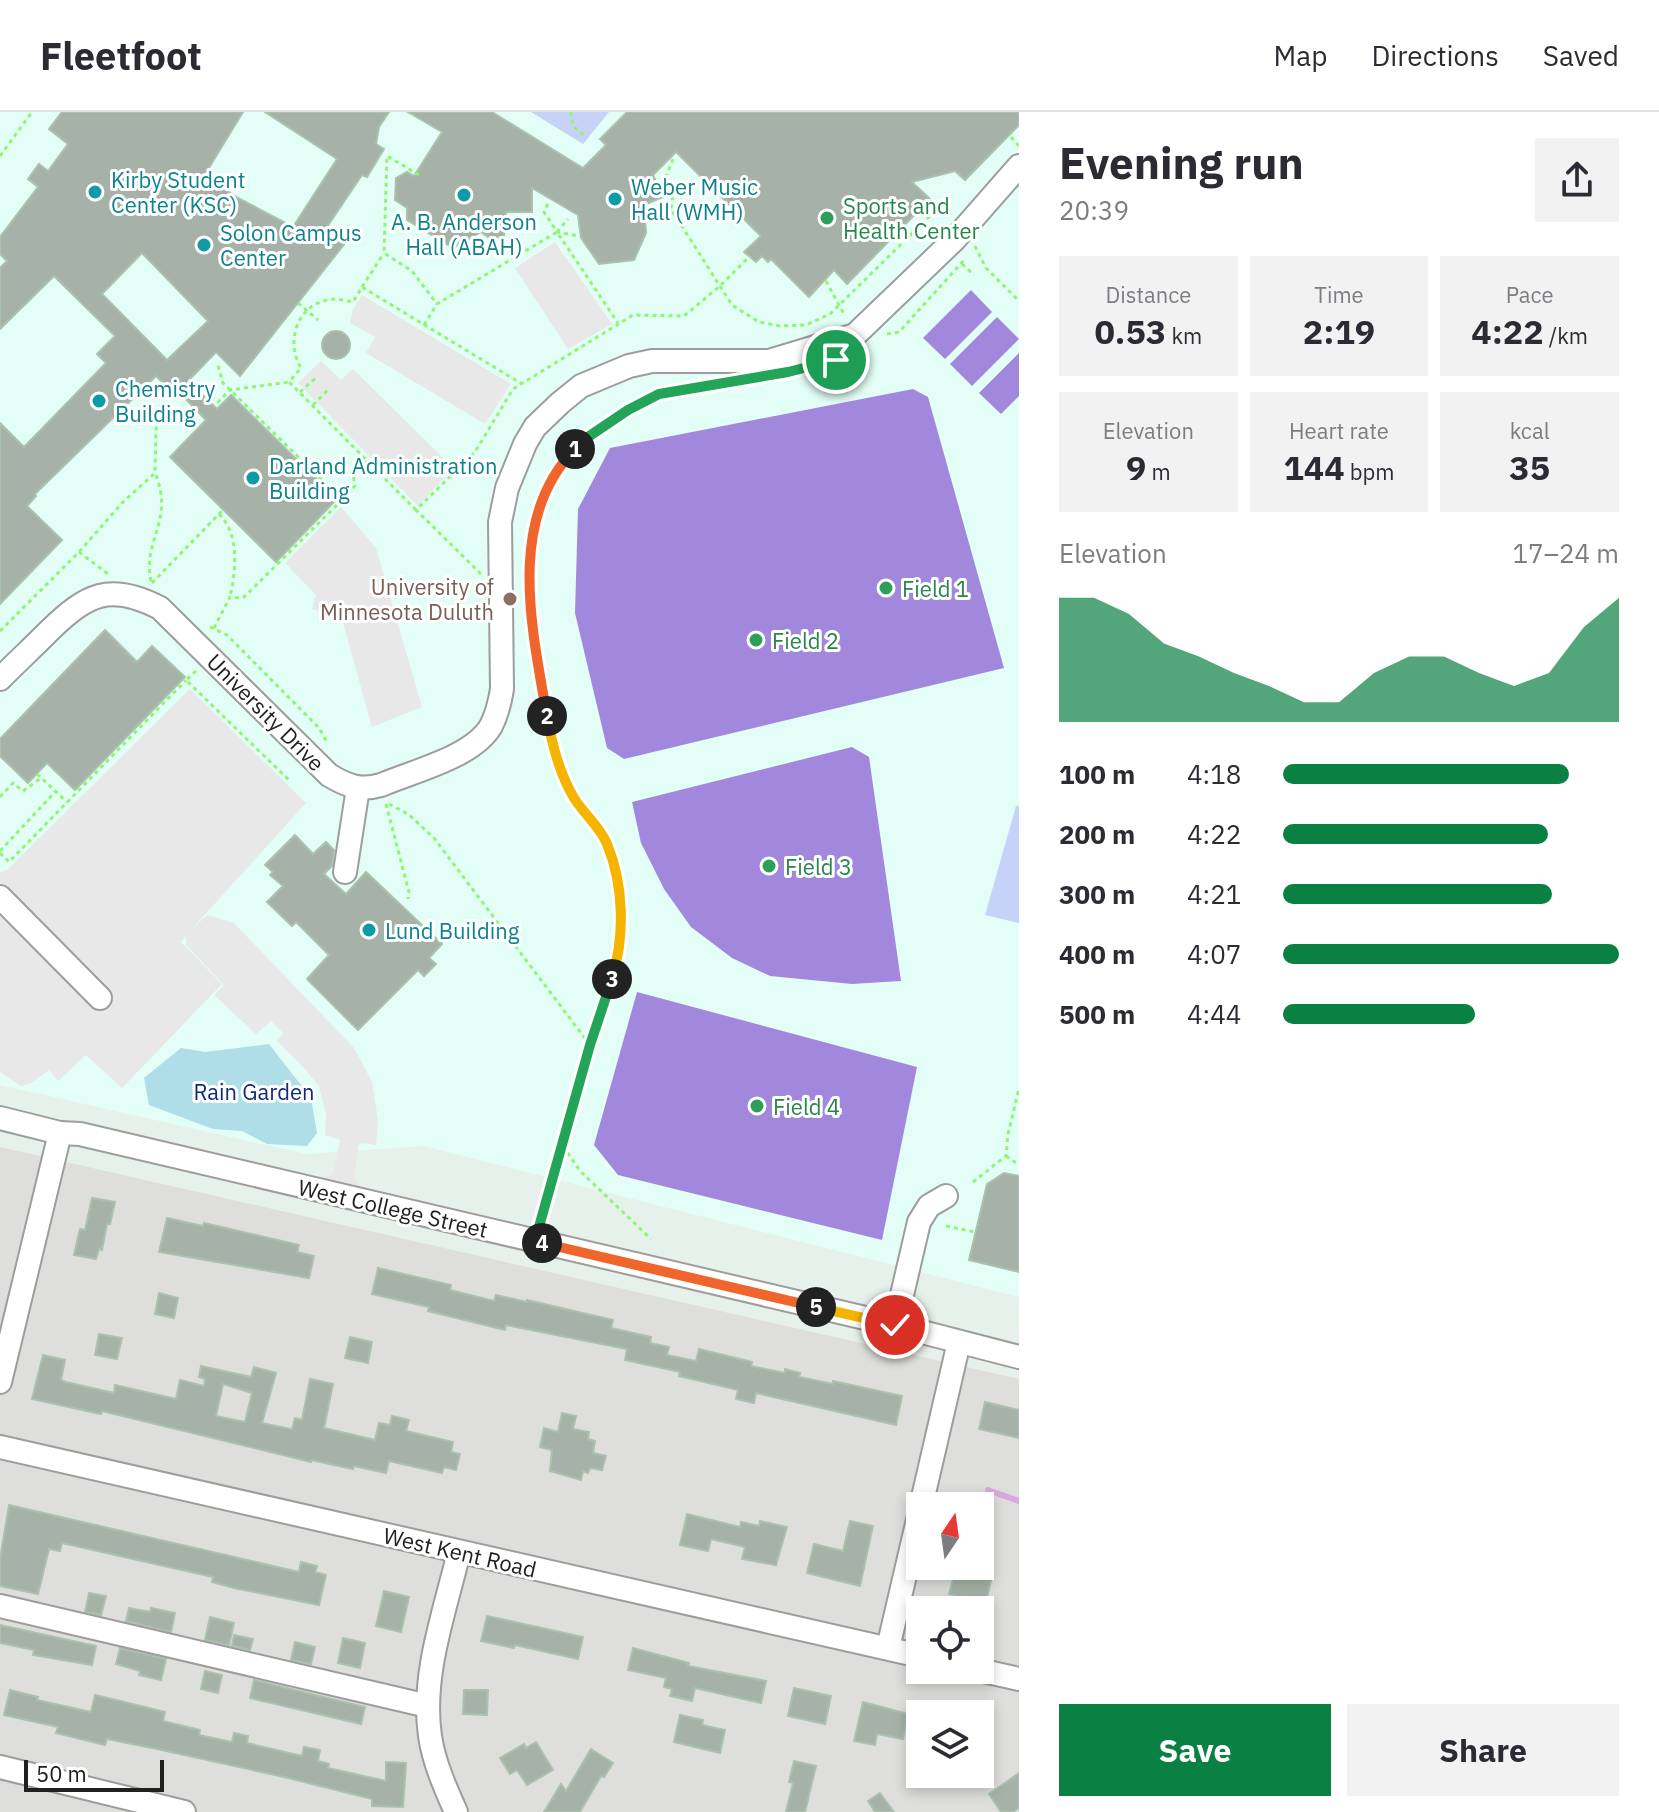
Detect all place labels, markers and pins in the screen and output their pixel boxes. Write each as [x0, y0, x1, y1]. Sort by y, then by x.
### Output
place label: Kirby Student Center (KSC) [111, 165, 245, 219]
place label: Weber Music Hall (WMH) [631, 172, 758, 226]
marker: Kirby Student Center (KSC) [86, 183, 104, 201]
marker: A. B. Anderson Hall (ABAH) [455, 186, 473, 204]
marker: Weber Music Hall (WMH) [606, 190, 624, 208]
place label: Sports and Health Center [843, 191, 980, 245]
place label: A. B. Anderson Hall (ABAH) [391, 207, 537, 261]
marker: Sports and Health Center [818, 209, 836, 227]
place label: Solon Campus Center [220, 218, 362, 272]
marker: Solon Campus Center [195, 236, 213, 254]
pin [802, 326, 870, 394]
place label: Chemistry Building [115, 374, 216, 428]
marker: Chemistry Building [90, 392, 108, 410]
pin: 1 [555, 429, 595, 469]
place label: Darland Administration Building [269, 451, 497, 505]
marker: Darland Administration Building [244, 469, 262, 487]
place label: University of Minnesota Duluth [320, 572, 494, 626]
place label: Field 1 [902, 574, 969, 603]
marker: Field 1 [877, 579, 895, 597]
marker: University of Minnesota Duluth [501, 590, 519, 608]
place label: Field 2 [772, 626, 839, 655]
marker: Field 2 [747, 631, 765, 649]
pin: 2 [527, 696, 567, 736]
place label: Field 3 [785, 852, 852, 881]
marker: Field 3 [760, 857, 778, 875]
place label: Lund Building [385, 916, 520, 945]
marker: Lund Building [360, 921, 378, 939]
pin: 3 [592, 959, 632, 999]
place label: Field 4 [773, 1092, 840, 1121]
marker: Field 4 [748, 1097, 766, 1115]
pin: 4 [522, 1223, 562, 1263]
pin: 5 [796, 1287, 836, 1327]
pin [861, 1291, 929, 1359]

